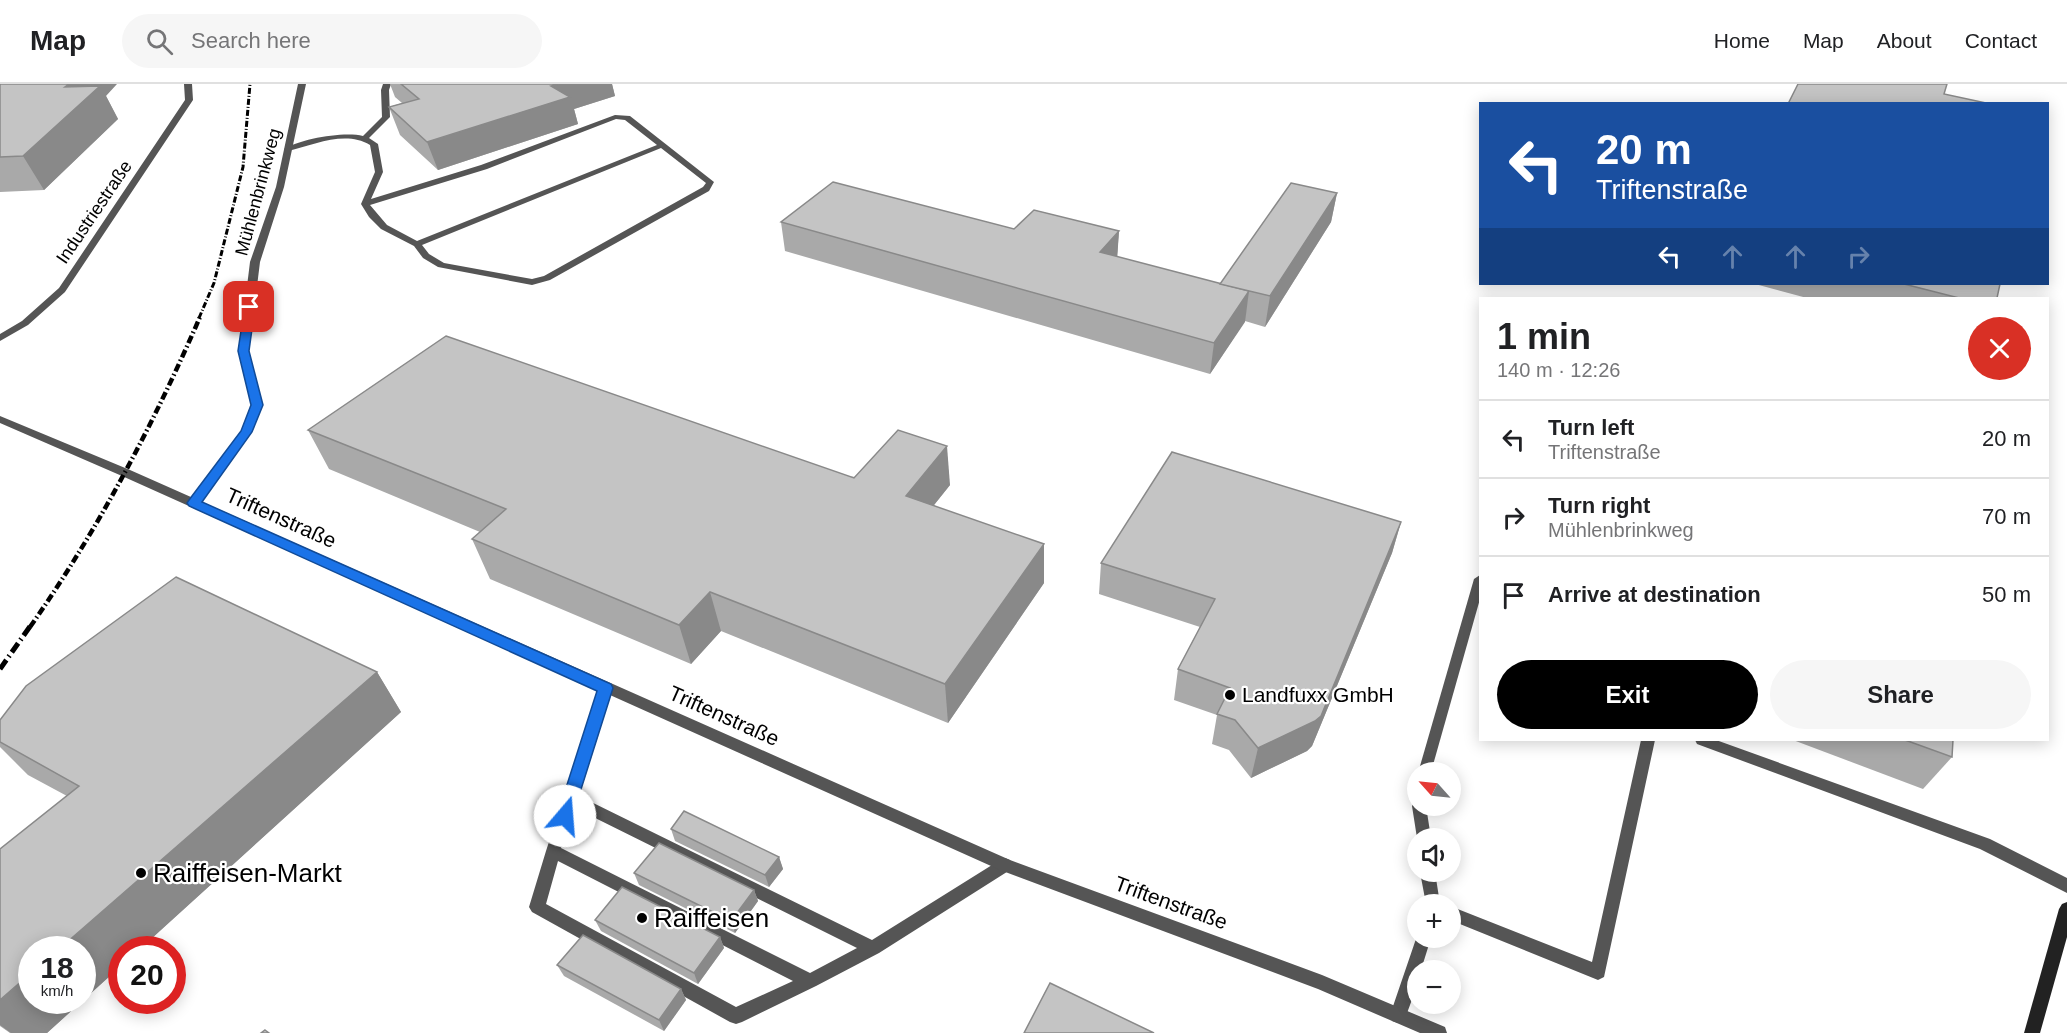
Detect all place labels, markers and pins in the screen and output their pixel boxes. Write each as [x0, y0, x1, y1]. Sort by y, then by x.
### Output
pin [223, 281, 274, 332]
place label: Landfuxx GmbH [1242, 683, 1394, 706]
marker: Landfuxx GmbH [1223, 688, 1237, 702]
place label: Raiffeisen-Markt [153, 858, 343, 888]
marker: Raiffeisen-Markt [134, 866, 148, 880]
place label: Raiffeisen [654, 903, 769, 933]
marker: Raiffeisen [635, 911, 649, 925]

